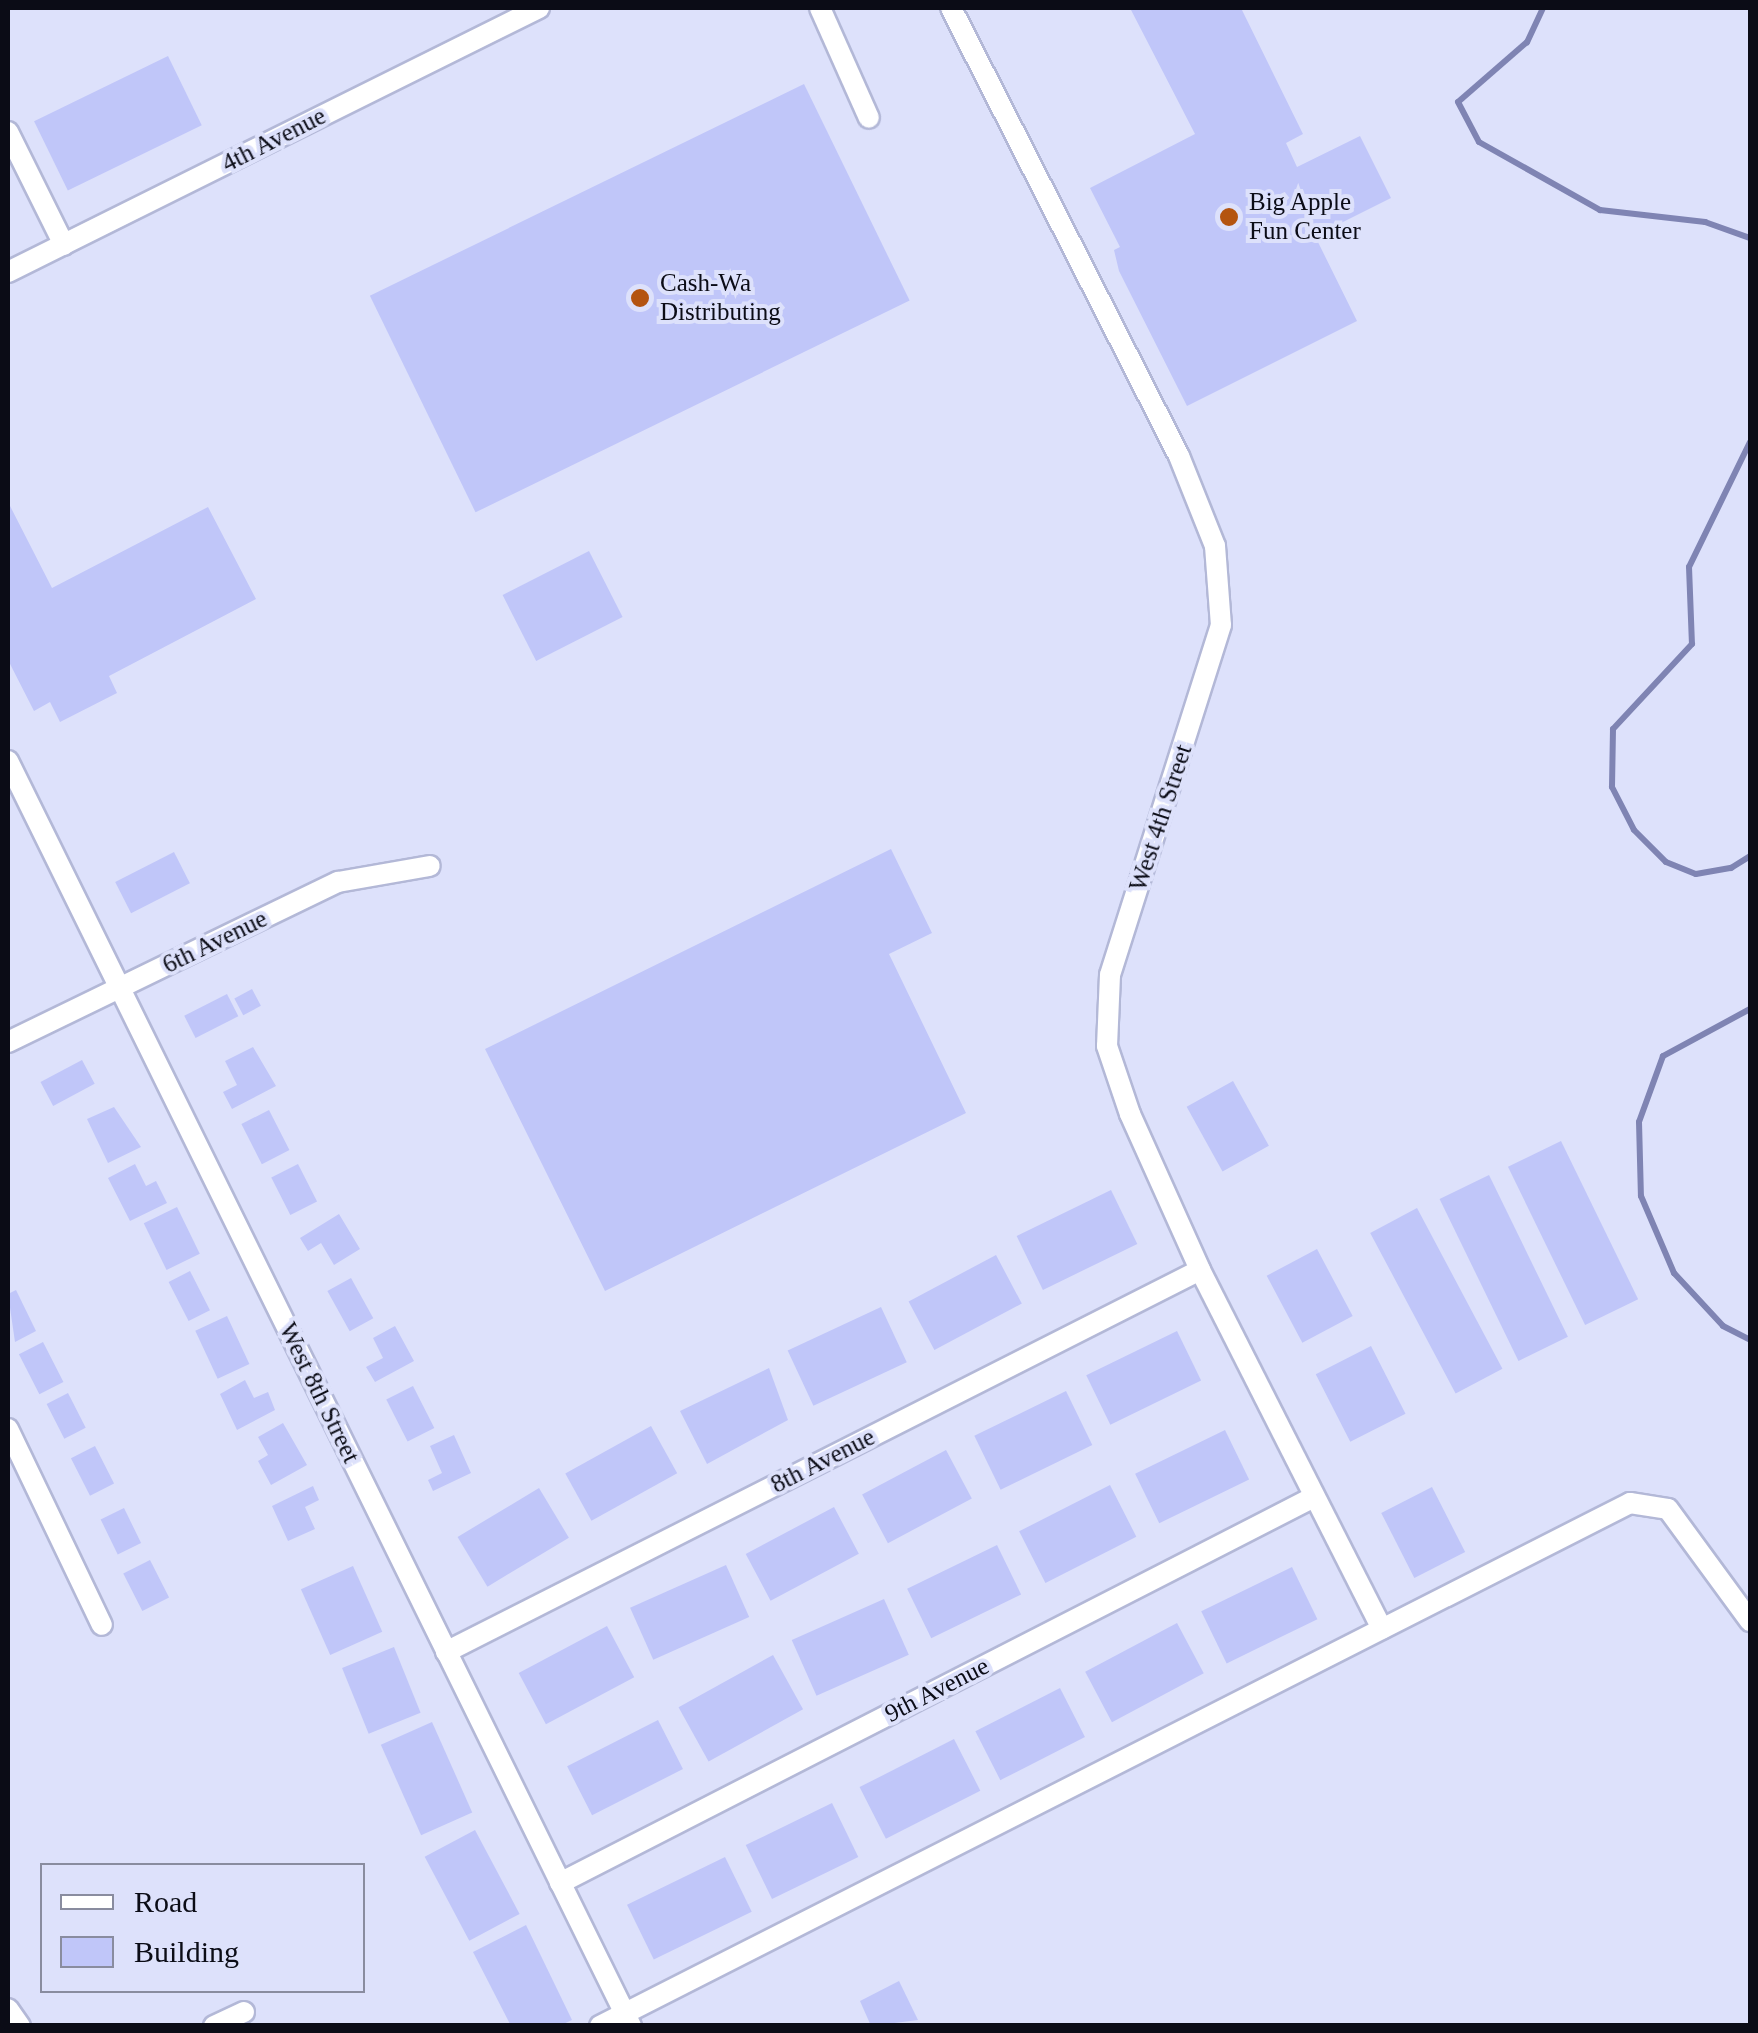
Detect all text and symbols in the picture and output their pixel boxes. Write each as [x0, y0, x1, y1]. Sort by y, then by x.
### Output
street label: 4th Avenue [216, 101, 332, 179]
place label: Big Apple Fun Center [1249, 188, 1361, 247]
marker: Big Apple Fun Center [1218, 206, 1240, 228]
place label: Cash-Wa Distributing [660, 269, 781, 328]
marker: Cash-Wa Distributing [629, 287, 651, 309]
street label: West 4th Street [1123, 741, 1199, 895]
street label: 6th Avenue [157, 904, 273, 980]
street label: West 8th Street [272, 1318, 366, 1468]
street label: 8th Avenue [765, 1422, 881, 1500]
street label: 9th Avenue [879, 1651, 995, 1729]
legend [40, 1863, 365, 1993]
text: Road [134, 1885, 197, 1918]
text: Building [134, 1935, 239, 1968]

